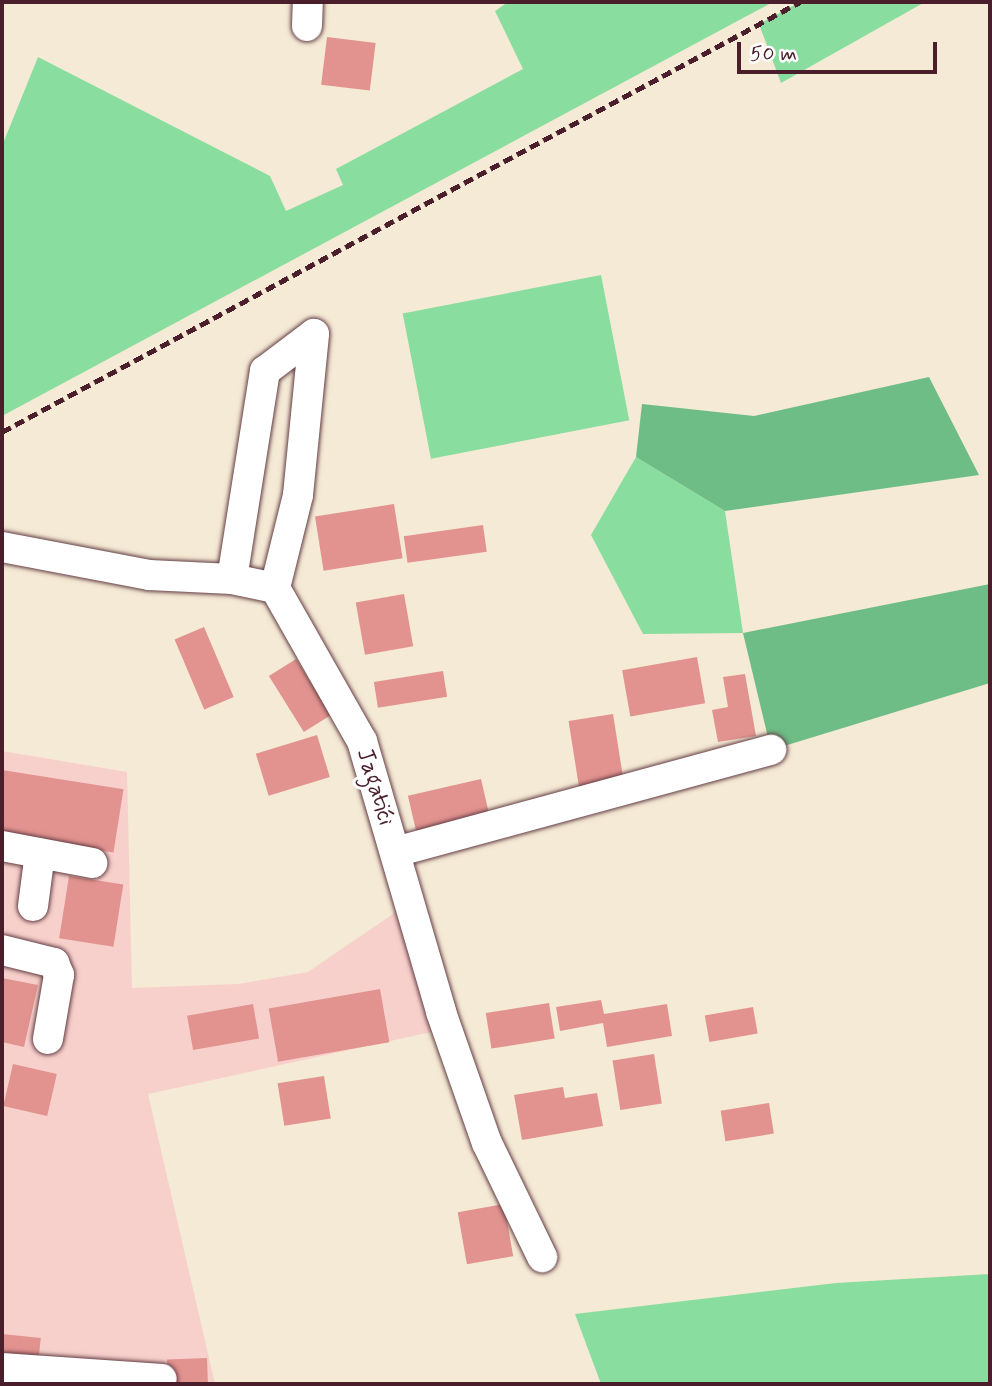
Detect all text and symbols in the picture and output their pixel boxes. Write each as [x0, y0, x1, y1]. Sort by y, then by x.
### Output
scale bar [740, 28, 940, 72]
text: 50 m [750, 40, 797, 68]
street label: Jagatići [350, 745, 400, 829]

